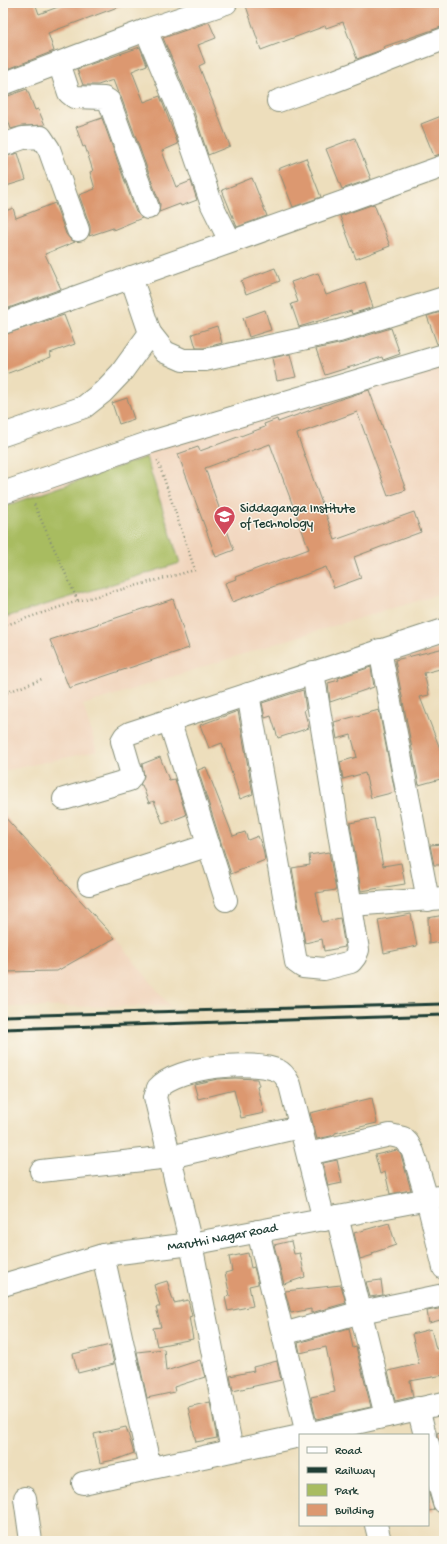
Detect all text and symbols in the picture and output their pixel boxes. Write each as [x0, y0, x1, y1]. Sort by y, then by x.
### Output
place label: Siddaganga Institute of Technology [240, 502, 356, 532]
school or university icon: Siddaganga Institute of Technology [211, 503, 237, 536]
street label: Maruthi Nagar Road [166, 1220, 280, 1254]
legend [299, 1434, 429, 1526]
text: Road [335, 1445, 362, 1459]
text: Railway [335, 1465, 375, 1479]
text: Park [334, 1485, 360, 1499]
text: Building [334, 1505, 374, 1519]

